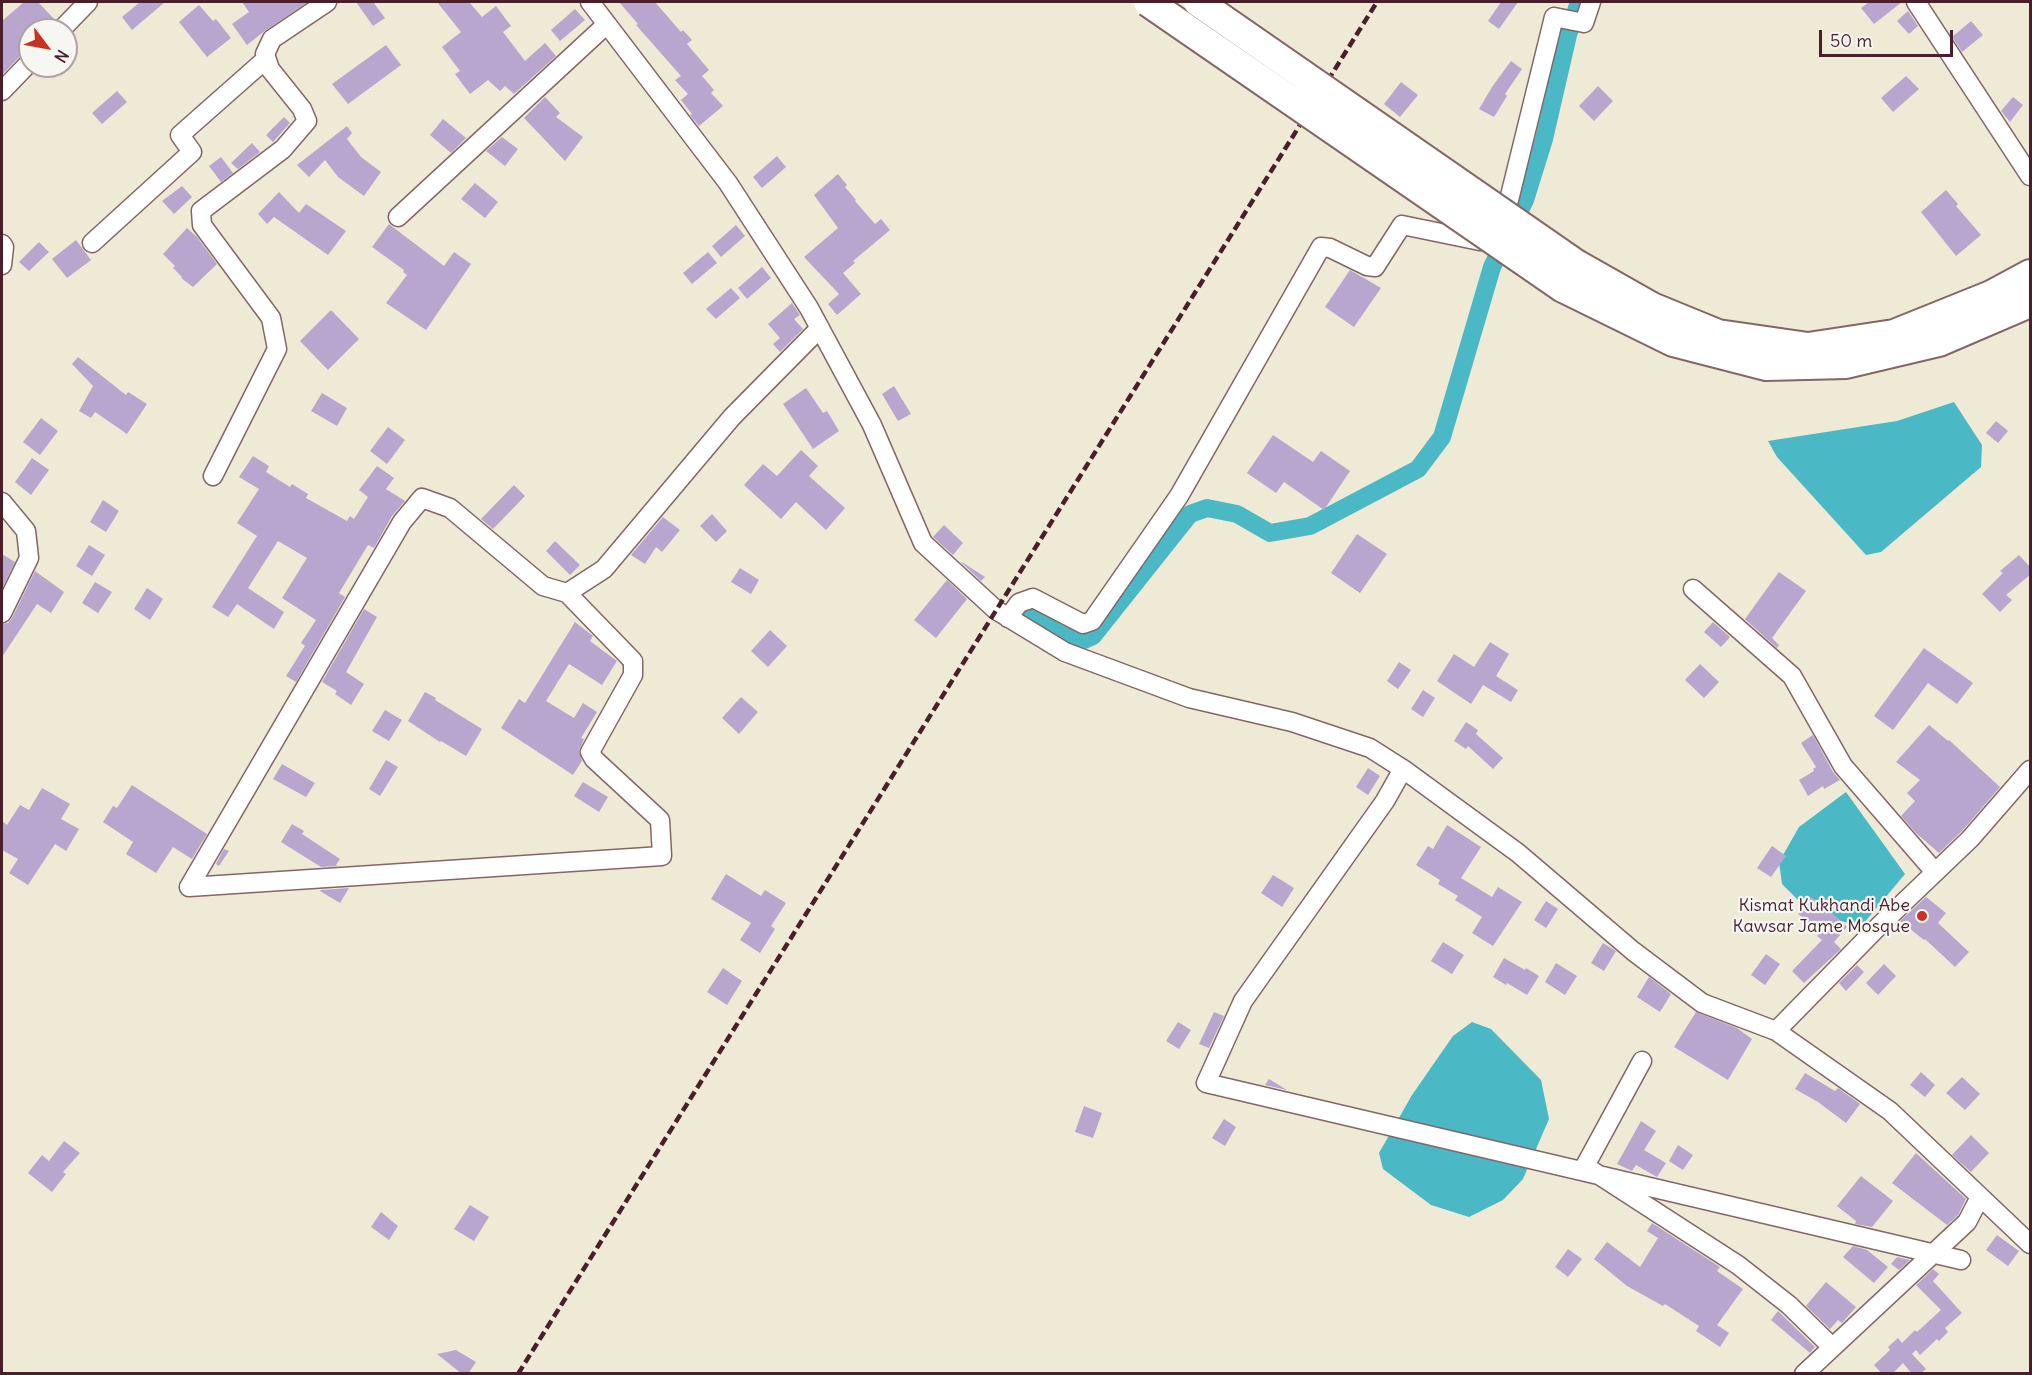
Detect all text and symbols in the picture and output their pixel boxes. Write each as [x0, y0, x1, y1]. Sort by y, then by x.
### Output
north arrow [18, 18, 78, 78]
scale bar [1822, 18, 1956, 56]
text: 50 m [1830, 29, 1872, 52]
text: N [50, 46, 73, 66]
place label: Kismat Kukhandi Abe Kawsar Jame Mosque [1732, 895, 1910, 938]
marker: Kismat Kukhandi Abe Kawsar Jame Mosque [1915, 909, 1929, 923]

